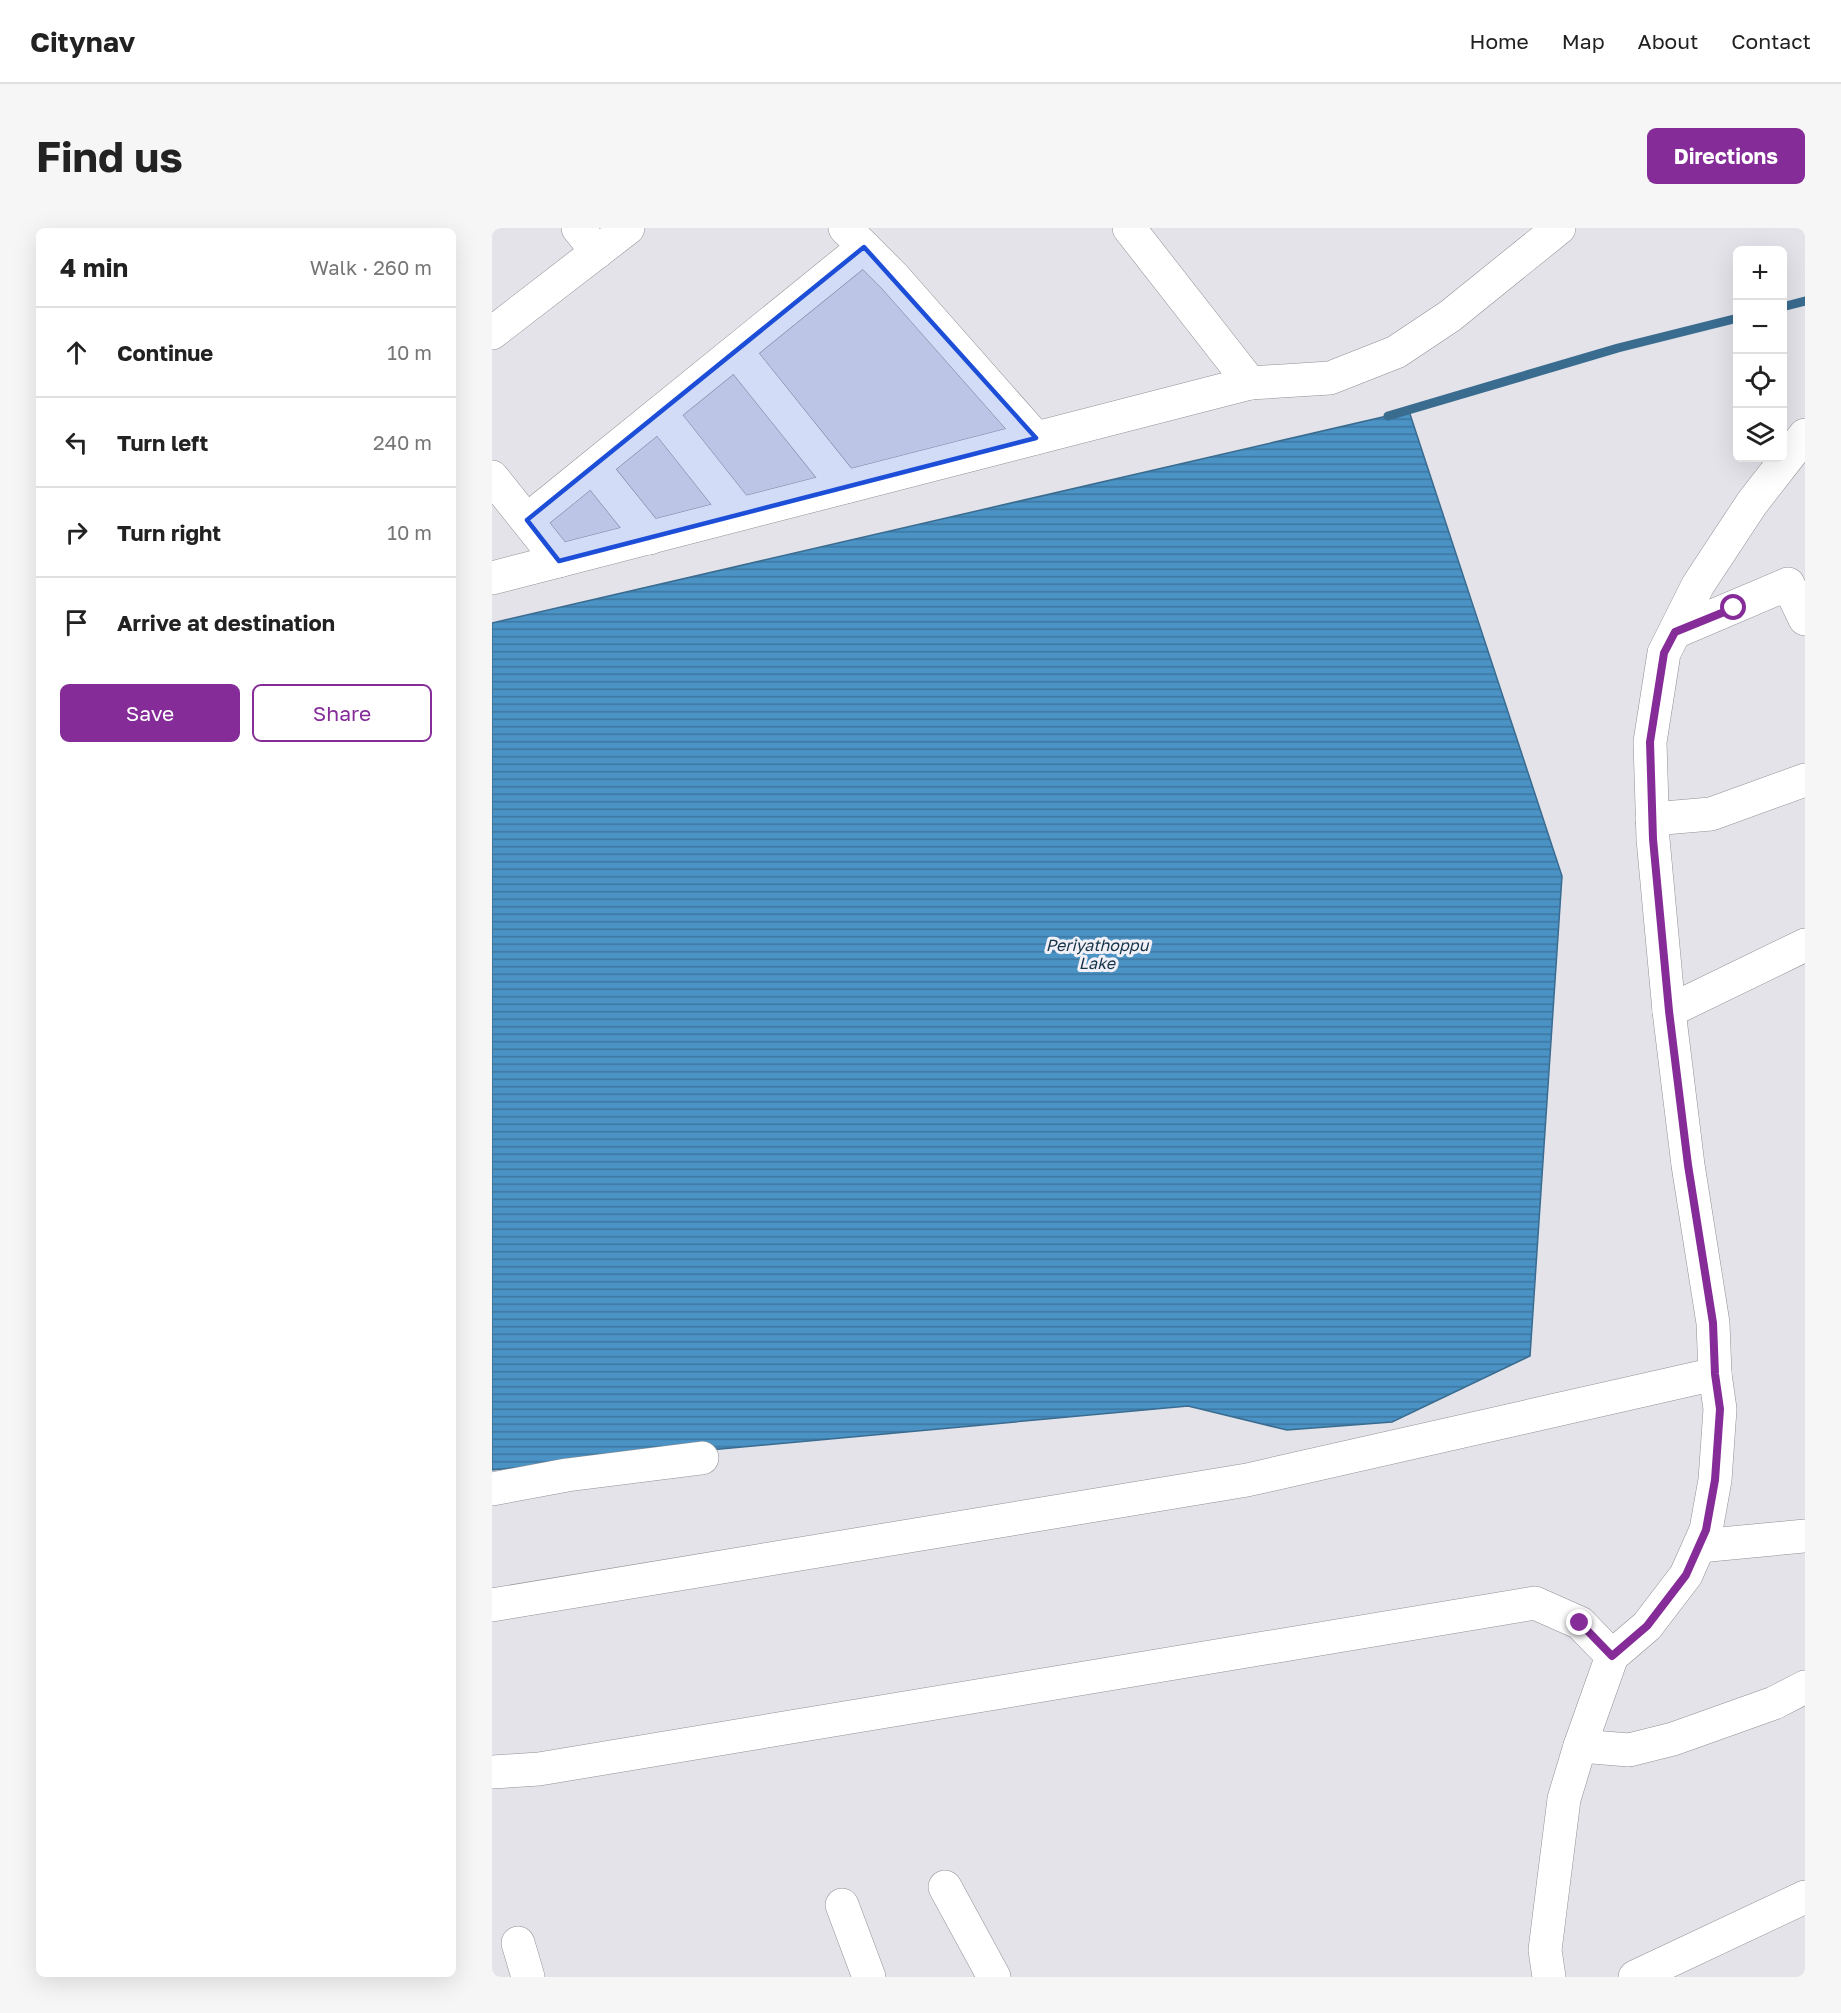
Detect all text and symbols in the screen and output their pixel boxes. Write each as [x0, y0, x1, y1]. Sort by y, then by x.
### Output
text: Citynav [30, 25, 135, 58]
text: Home [1469, 28, 1529, 54]
text: Map [1562, 28, 1605, 54]
text: About [1638, 28, 1698, 54]
text: Contact [1731, 28, 1811, 54]
button: Directions [1647, 128, 1805, 184]
text: Find us [36, 131, 183, 181]
map controls [1733, 246, 1787, 462]
button: + [1733, 246, 1787, 300]
text: 4 min [60, 252, 128, 283]
text: Walk · 260 m [310, 255, 432, 279]
button: − [1733, 300, 1787, 354]
icon: ahead [60, 336, 93, 369]
text: Continue [117, 339, 213, 366]
text: 10 m [387, 340, 432, 364]
button: locate [1733, 354, 1787, 408]
button: layers [1733, 408, 1787, 462]
icon: left [60, 426, 93, 459]
text: Turn left [117, 429, 208, 456]
text: 240 m [373, 430, 432, 454]
icon: right [60, 516, 93, 549]
text: Turn right [117, 519, 221, 546]
text: 10 m [387, 520, 432, 544]
route start [1720, 594, 1746, 620]
icon: arrive [60, 606, 93, 639]
text: Arrive at destination [117, 609, 335, 636]
button: Save [60, 684, 240, 742]
button: Share [252, 684, 432, 742]
water label: Periyathoppu Lake [1046, 935, 1150, 973]
route end [1566, 1609, 1592, 1635]

